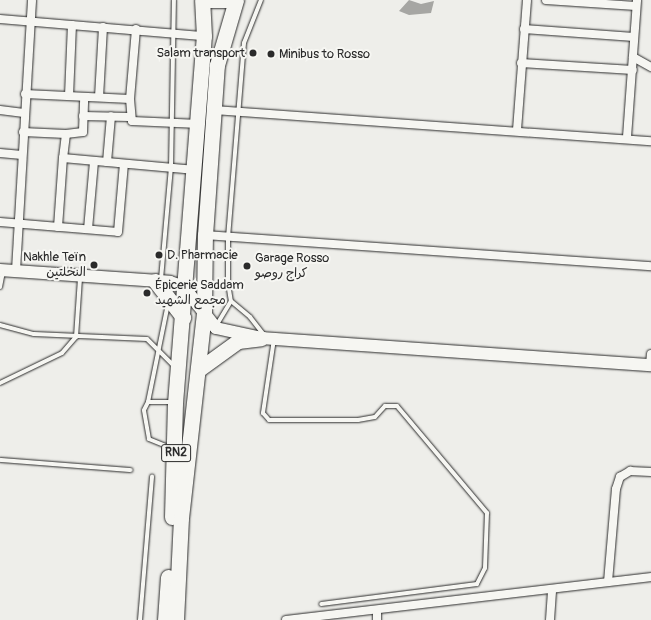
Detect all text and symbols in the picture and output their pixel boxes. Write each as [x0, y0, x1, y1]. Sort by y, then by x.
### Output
place label: Salam transport [156, 45, 245, 61]
place label: Minibus to Rosso [279, 46, 370, 62]
marker: Salam transport [248, 48, 258, 58]
marker: Minibus to Rosso [266, 49, 276, 59]
place label: D. Pharmacie [167, 247, 238, 263]
place label: Nakhle Teïn النخلتين [23, 250, 86, 281]
marker: D. Pharmacie [154, 250, 164, 260]
place label: Garage Rosso كراج روصو [255, 251, 329, 282]
marker: Nakhle Teïn النخلتين [89, 260, 99, 270]
marker: Garage Rosso كراج روصو [242, 261, 252, 271]
place label: Épicerie Saddam مجمع الشهيد [155, 278, 244, 309]
marker: Épicerie Saddam مجمع الشهيد [142, 288, 152, 298]
road number: RN2 [161, 443, 191, 463]

